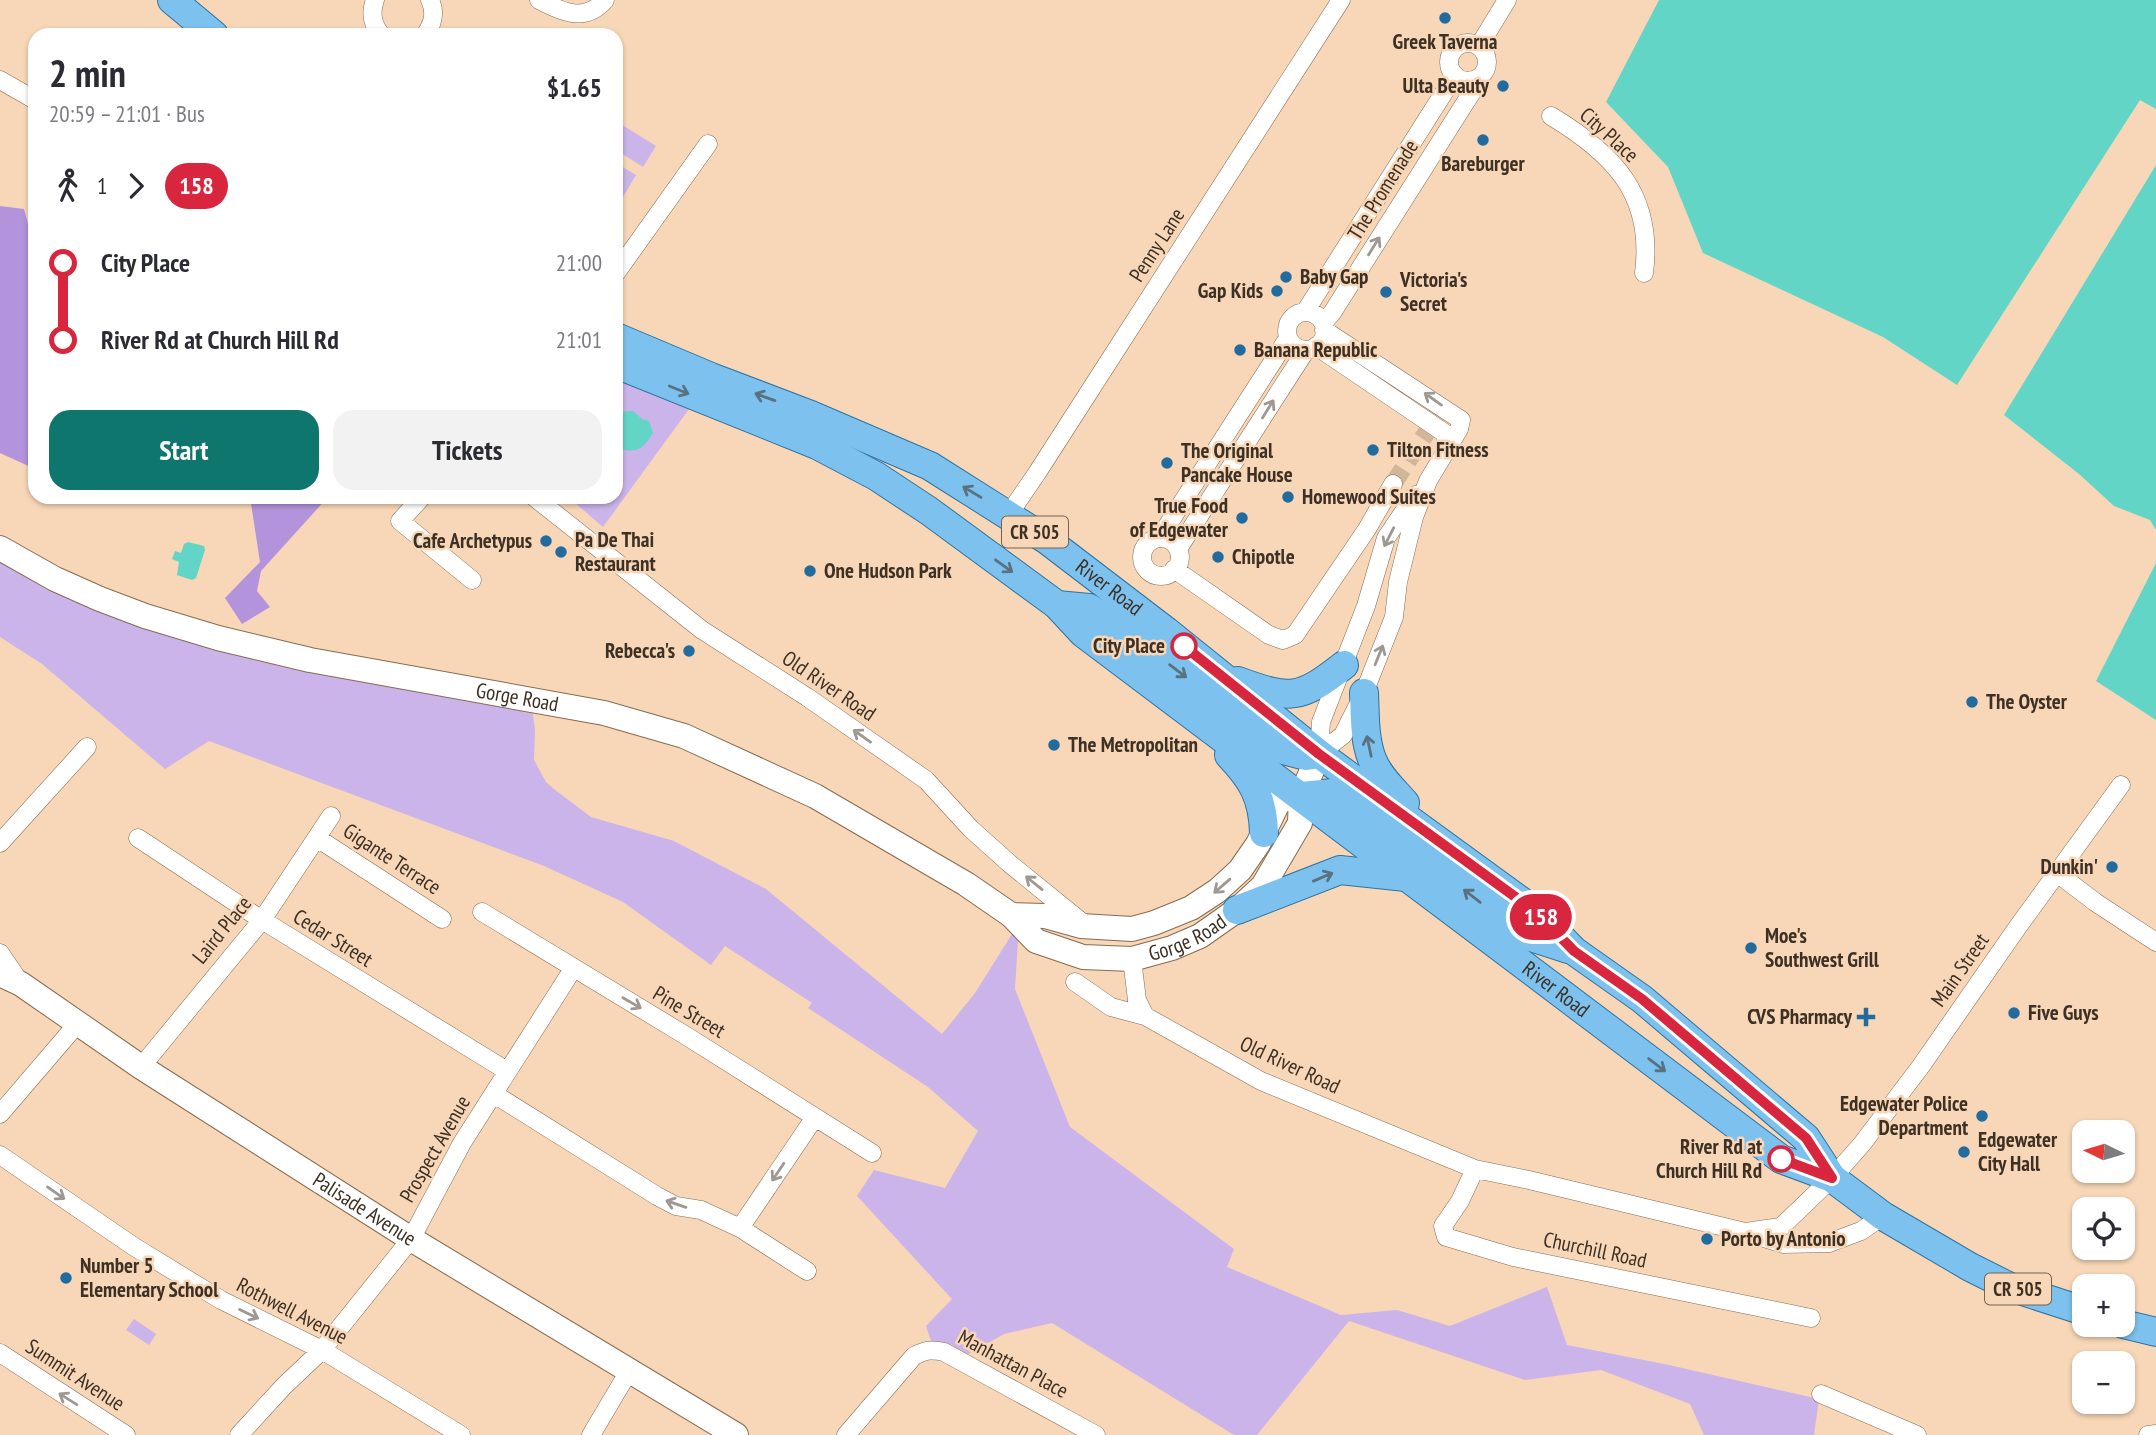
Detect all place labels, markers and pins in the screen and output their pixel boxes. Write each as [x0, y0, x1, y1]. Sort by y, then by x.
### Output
marker: Greek Taverna [1437, 10, 1453, 26]
place label: Greek Taverna [1393, 28, 1498, 55]
place label: Ulta Beauty [1403, 72, 1490, 99]
marker: Ulta Beauty [1495, 78, 1511, 94]
marker: Bareburger [1475, 132, 1491, 148]
place label: Bareburger [1441, 150, 1526, 177]
place label: Baby Gap [1300, 263, 1368, 290]
place label: Victoria's Secret [1399, 266, 1467, 317]
marker: Baby Gap [1278, 269, 1294, 285]
place label: Gap Kids [1198, 277, 1263, 304]
marker: Gap Kids [1269, 283, 1285, 299]
marker: Victoria's Secret [1378, 284, 1394, 300]
place label: Banana Republic [1254, 336, 1378, 363]
marker: Banana Republic [1232, 342, 1248, 358]
place label: Tilton Fitness [1387, 436, 1489, 463]
place label: The Original Pancake House [1181, 437, 1293, 488]
marker: Tilton Fitness [1365, 442, 1381, 458]
marker: The Original Pancake House [1159, 455, 1175, 471]
place label: Homewood Suites [1302, 483, 1436, 510]
marker: Homewood Suites [1280, 489, 1296, 505]
place label: True Food of Edgewater [1130, 492, 1229, 543]
marker: True Food of Edgewater [1234, 510, 1250, 526]
place label: Pa De Thai Restaurant [575, 526, 656, 577]
place label: Cafe Archetypus [413, 527, 532, 554]
marker: Cafe Archetypus [538, 533, 554, 549]
place label: Chipotle [1232, 543, 1295, 570]
marker: Pa De Thai Restaurant [553, 544, 569, 560]
marker: Chipotle [1210, 549, 1226, 565]
place label: One Hudson Park [824, 557, 952, 584]
marker: One Hudson Park [802, 563, 818, 579]
place label: City Place [1093, 632, 1165, 659]
marker: City Place [1171, 633, 1197, 659]
place label: Rebecca's [605, 637, 675, 664]
marker: Rebecca's [681, 643, 697, 659]
place label: The Oyster [1986, 688, 2068, 715]
marker: The Oyster [1964, 694, 1980, 710]
place label: The Metropolitan [1068, 731, 1198, 758]
marker: The Metropolitan [1046, 737, 1062, 753]
place label: Dunkin' [2041, 853, 2098, 880]
marker: Dunkin' [2104, 859, 2120, 875]
place label: Moe's Southwest Grill [1765, 922, 1880, 973]
marker: Moe's Southwest Grill [1743, 940, 1759, 956]
place label: Five Guys [2028, 999, 2098, 1026]
place label: CVS Pharmacy [1747, 1003, 1853, 1030]
marker: Five Guys [2006, 1005, 2022, 1021]
marker: CVS Pharmacy [1858, 1009, 1874, 1025]
place label: Edgewater Police Department [1840, 1090, 1968, 1141]
marker: Edgewater Police Department [1974, 1108, 1990, 1124]
place label: Edgewater City Hall [1978, 1126, 2058, 1177]
place label: River Rd at Church Hill Rd [1656, 1133, 1762, 1184]
marker: Edgewater City Hall [1956, 1144, 1972, 1160]
marker: River Rd at Church Hill Rd [1768, 1146, 1794, 1172]
place label: Porto by Antonio [1721, 1225, 1846, 1252]
marker: Porto by Antonio [1699, 1231, 1715, 1247]
place label: Number 5 Elementary School [80, 1252, 219, 1303]
marker: Number 5 Elementary School [58, 1270, 74, 1286]

